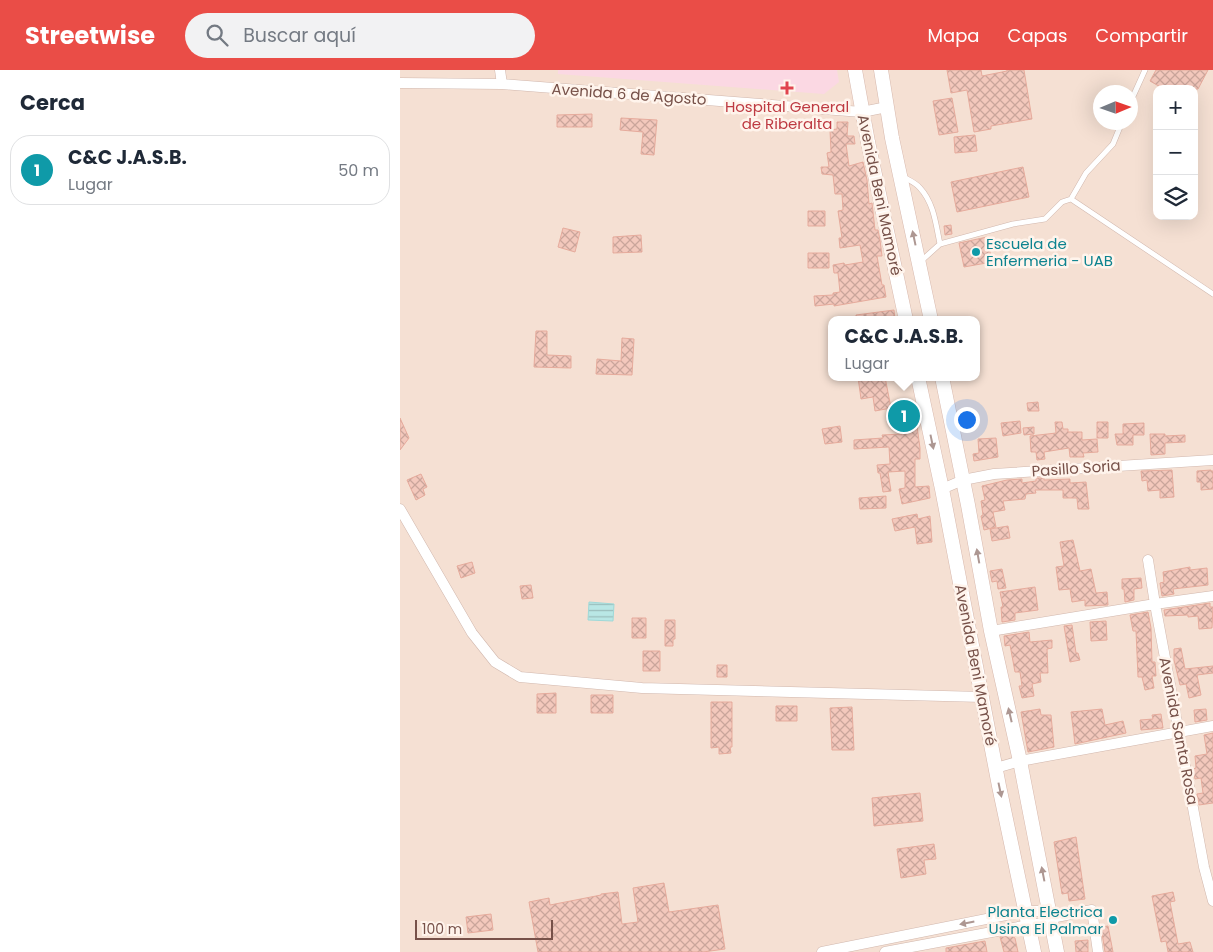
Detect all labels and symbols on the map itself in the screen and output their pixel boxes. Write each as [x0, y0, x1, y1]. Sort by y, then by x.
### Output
street label: Avenida 6 de Agosto [551, 78, 707, 110]
marker: Hospital General de Riberalta [780, 81, 794, 95]
north arrow [1093, 85, 1138, 130]
place label: Hospital General de Riberalta [725, 96, 849, 134]
street label: Avenida Beni Mamoré [853, 113, 907, 277]
one-way arrow [910, 230, 918, 245]
place label: Escuela de Enfermeria - UAB [986, 233, 1113, 271]
marker: Escuela de Enfermeria - UAB [970, 246, 982, 258]
pin: 1 [888, 397, 920, 435]
your location [954, 407, 980, 433]
one-way arrow [928, 434, 936, 450]
street label: Pasillo Soria [1031, 454, 1121, 482]
one-way arrow [973, 548, 981, 564]
street label: Avenida Beni Mamoré [950, 582, 1002, 748]
street label: Avenida Santa Rosa [1154, 655, 1204, 807]
one-way arrow [1006, 708, 1014, 723]
one-way arrow [996, 783, 1004, 798]
one-way arrow [1039, 867, 1047, 882]
place label: Planta Electrica Usina El Palmar [987, 901, 1103, 939]
marker: Planta Electrica Usina El Palmar [1107, 914, 1119, 926]
scale bar [415, 917, 552, 940]
one-way arrow [959, 919, 974, 927]

